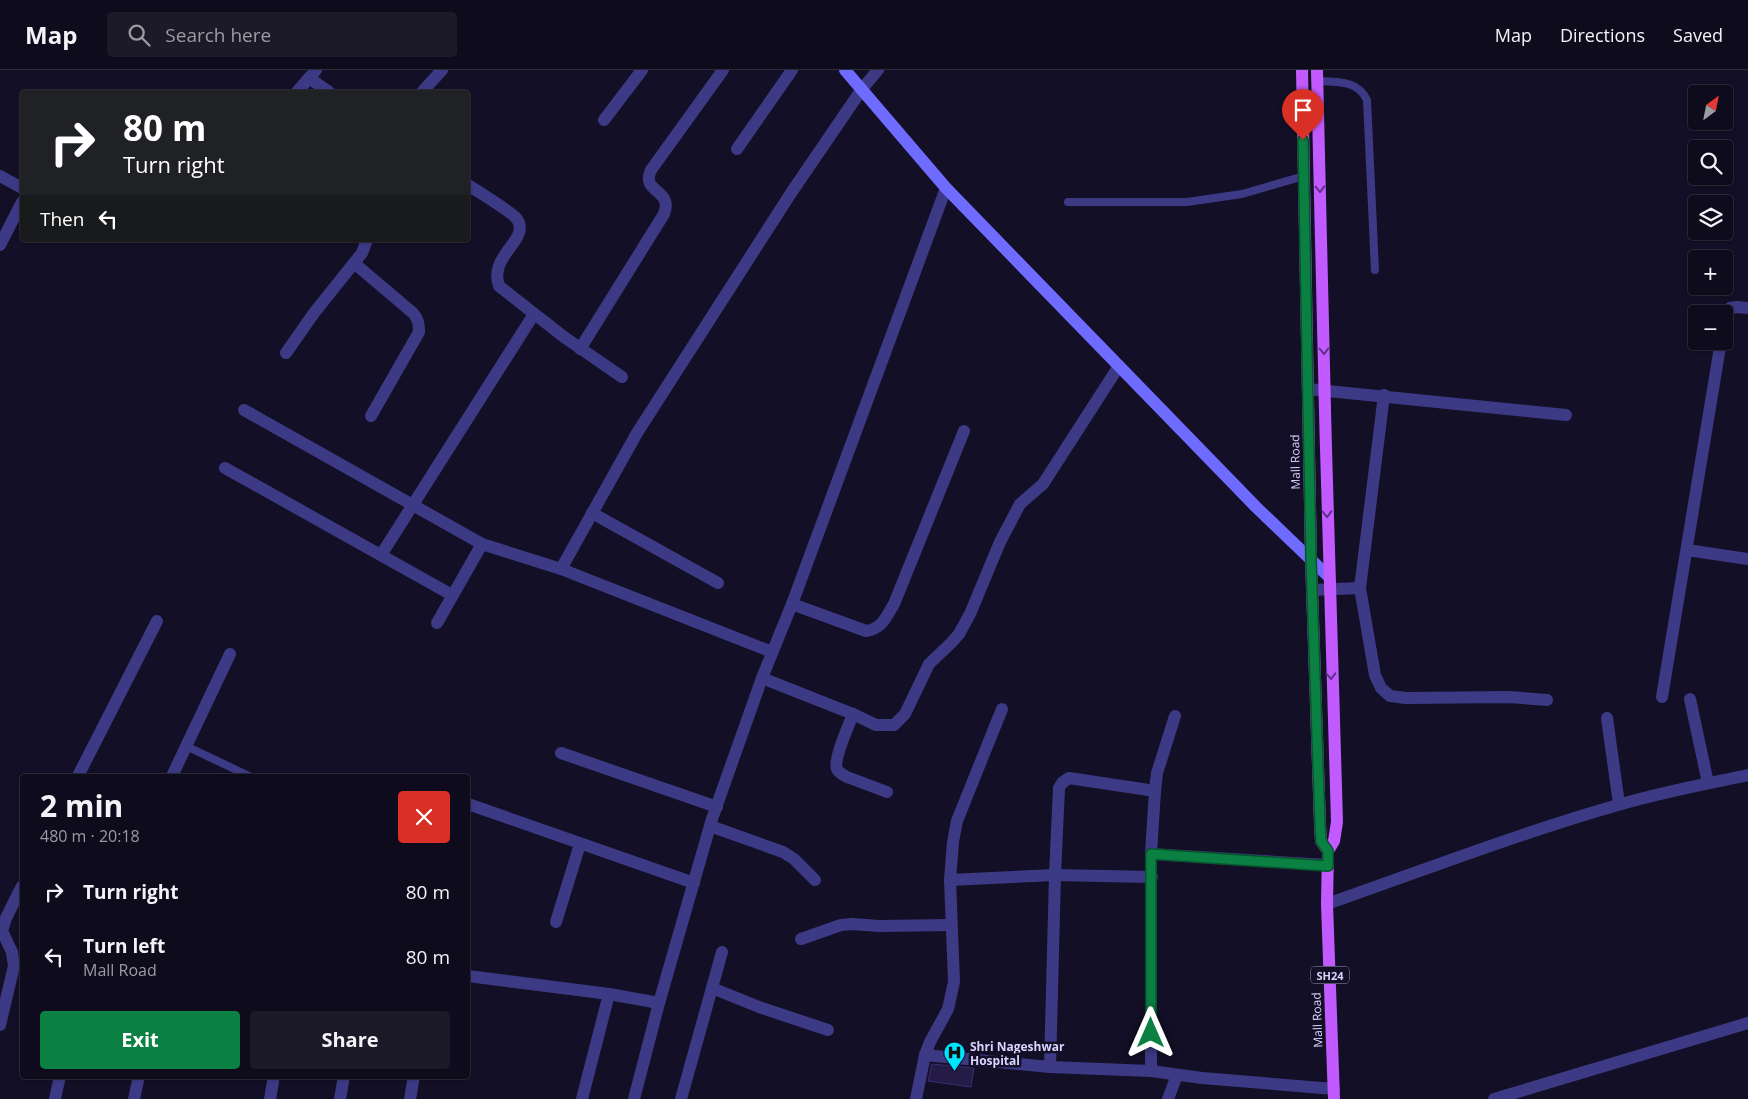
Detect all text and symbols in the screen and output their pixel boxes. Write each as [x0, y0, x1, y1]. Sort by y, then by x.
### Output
search box [107, 12, 457, 57]
text: Map [25, 18, 77, 51]
icon: search [125, 21, 153, 49]
text: Search here [165, 22, 271, 48]
text: Map [1495, 23, 1532, 47]
text: Directions [1560, 23, 1645, 47]
text: Saved [1673, 23, 1723, 47]
north arrow [1688, 85, 1732, 130]
map controls [1688, 85, 1733, 350]
pin [1282, 89, 1324, 140]
icon: arrive [1289, 96, 1317, 124]
text: 80 m [123, 104, 206, 151]
icon: right [40, 110, 105, 175]
button: search [1688, 140, 1733, 185]
text: Turn right [123, 149, 225, 179]
one-way arrow [1315, 185, 1325, 193]
button: layers [1688, 195, 1733, 240]
icon: left [94, 205, 122, 233]
text: Then [40, 206, 84, 232]
button: + [1688, 250, 1733, 295]
button: − [1688, 305, 1733, 350]
one-way arrow [1319, 348, 1329, 355]
street label: Mall Road [1286, 434, 1304, 490]
one-way arrow [1322, 510, 1332, 518]
one-way arrow [1326, 672, 1337, 680]
text: 2 min [40, 785, 123, 826]
button: close [398, 791, 450, 843]
text: 480 m · 20:18 [40, 825, 140, 847]
icon: right [40, 878, 68, 906]
text: Turn right [83, 879, 178, 905]
text: 80 m [406, 879, 450, 905]
text: Turn left [83, 933, 165, 959]
icon: left [40, 943, 68, 971]
text: 80 m [406, 944, 450, 970]
text: Mall Road [83, 959, 157, 981]
road number: SH24 [1311, 966, 1349, 984]
street label: Mall Road [1308, 992, 1326, 1048]
position arrow [1124, 1006, 1176, 1058]
button: Exit [40, 1011, 240, 1069]
button: Share [250, 1011, 450, 1069]
place label: Shri Nageshwar Hospital [970, 1038, 1065, 1069]
hospital icon: Shri Nageshwar Hospital [942, 1041, 966, 1072]

